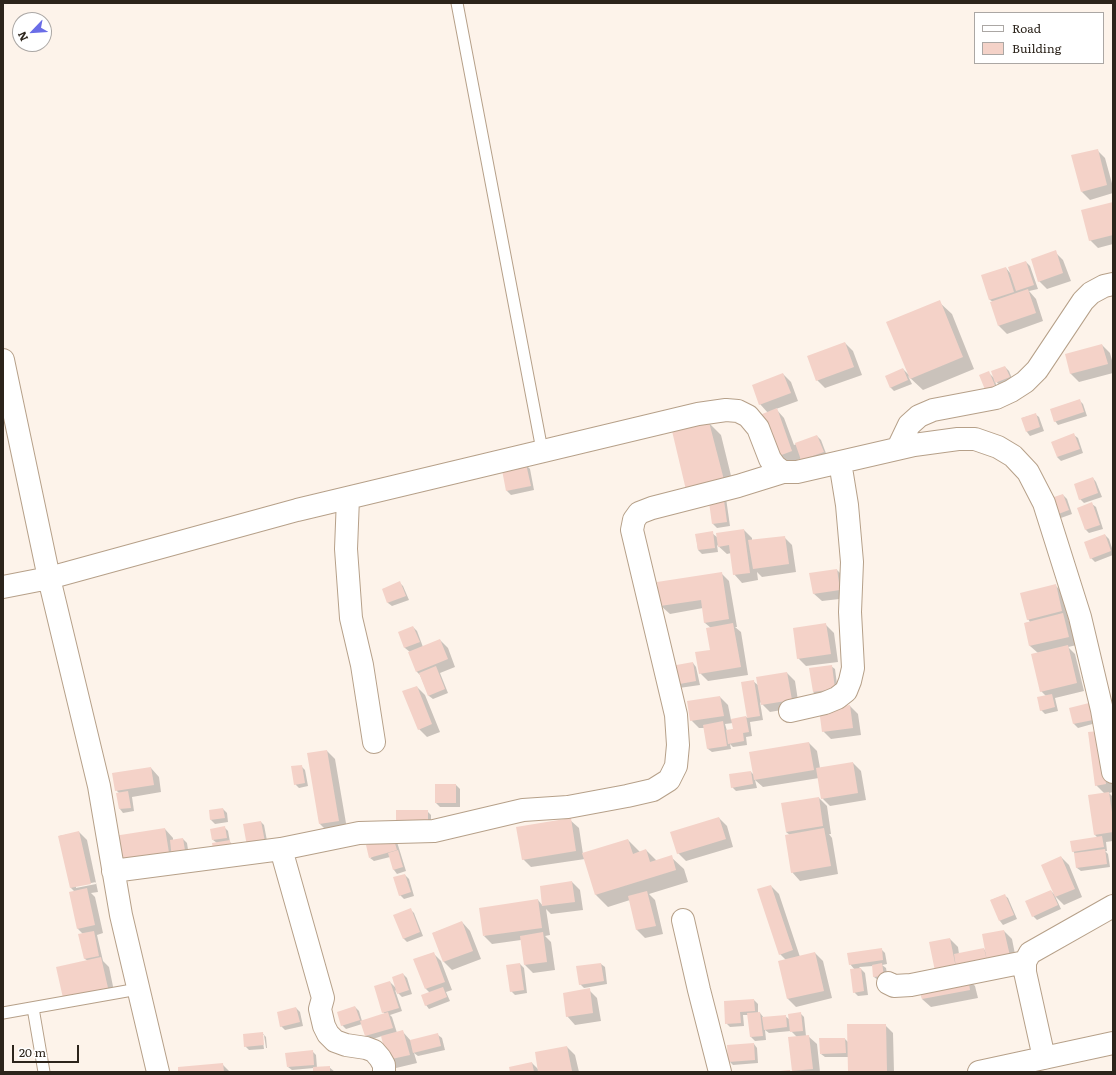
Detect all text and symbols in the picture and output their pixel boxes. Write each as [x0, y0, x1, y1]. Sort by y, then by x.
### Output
north arrow [12, 12, 52, 52]
legend [974, 12, 1104, 64]
text: Road [1012, 19, 1041, 37]
text: N [13, 29, 31, 44]
text: Building [1012, 39, 1061, 57]
scale bar [14, 1037, 81, 1063]
text: 20 m [19, 1043, 46, 1061]

